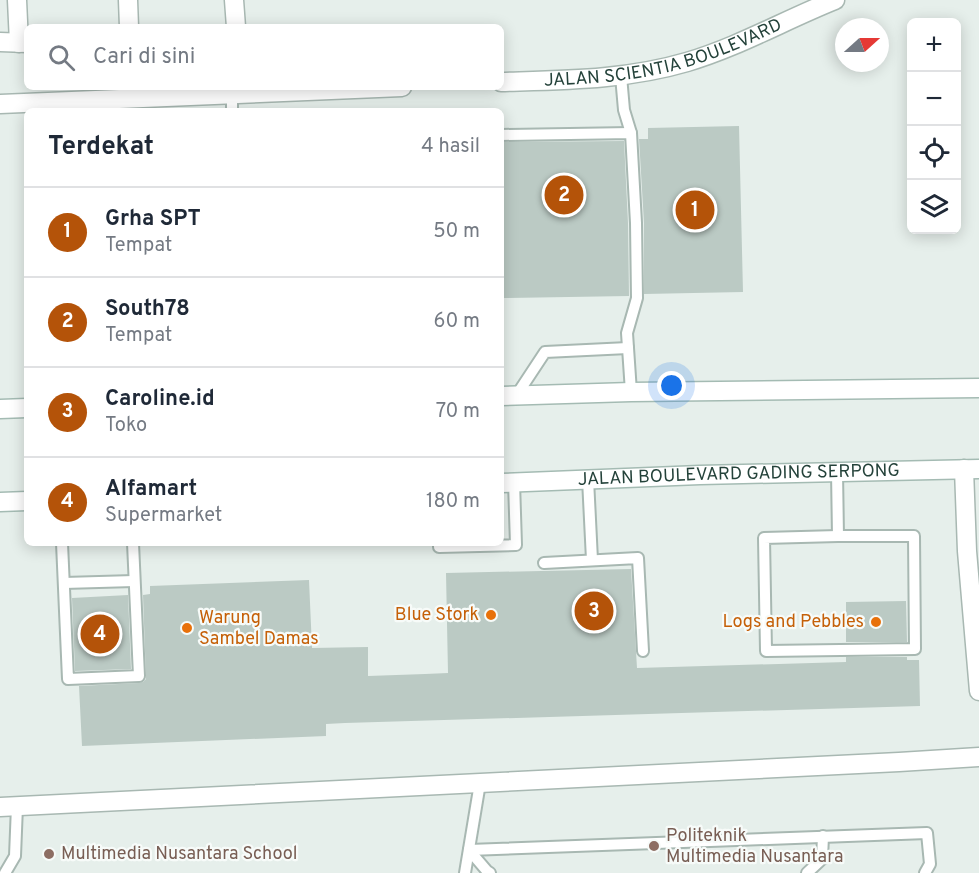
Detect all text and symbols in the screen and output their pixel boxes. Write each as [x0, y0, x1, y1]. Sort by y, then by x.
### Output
street label: JALAN SCIENTIA BOULEVARD [544, 13, 786, 92]
north arrow [835, 18, 889, 72]
map controls [907, 18, 961, 234]
button: + [907, 18, 961, 72]
search box [24, 24, 504, 90]
icon: search [45, 41, 78, 74]
text: Cari di sini [93, 44, 195, 71]
button: − [907, 72, 961, 126]
button: locate [907, 126, 961, 180]
text: Terdekat [48, 131, 154, 164]
text: 4 hasil [421, 134, 480, 160]
pin: 2 [544, 172, 584, 218]
button: layers [907, 180, 961, 234]
pin: 1 [676, 188, 714, 232]
text: Grha SPT [105, 206, 201, 233]
text: 1 [64, 219, 72, 245]
text: 50 m [433, 219, 480, 245]
text: Tempat [105, 233, 172, 259]
text: South78 [105, 296, 190, 323]
text: 2 [61, 309, 74, 335]
text: 60 m [434, 309, 480, 335]
text: Tempat [105, 323, 172, 349]
your location [657, 371, 686, 400]
text: Caroline.id [105, 386, 215, 413]
text: 3 [62, 399, 74, 425]
text: 70 m [436, 399, 480, 425]
text: Toko [105, 413, 147, 439]
street label: JALAN BOULEVARD GADING SERPONG [577, 459, 900, 491]
text: Alfamart [105, 476, 197, 503]
text: 4 [61, 489, 74, 515]
text: 180 m [426, 489, 480, 515]
text: Supermarket [105, 503, 222, 529]
pin: 3 [574, 588, 614, 634]
place label: Blue Stork [395, 604, 479, 627]
place label: Warung Sambel Damas [199, 607, 319, 651]
marker: Blue Stork [484, 608, 498, 622]
place label: Logs and Pebbles [722, 611, 864, 634]
pin: 4 [80, 612, 120, 656]
marker: Logs and Pebbles [869, 615, 883, 629]
marker: Warung Sambel Damas [180, 621, 194, 635]
place label: Politeknik Multimedia Nusantara [666, 825, 843, 869]
marker: Politeknik Multimedia Nusantara [647, 839, 661, 853]
place label: Multimedia Nusantara School [61, 843, 298, 866]
marker: Multimedia Nusantara School [42, 847, 56, 861]

